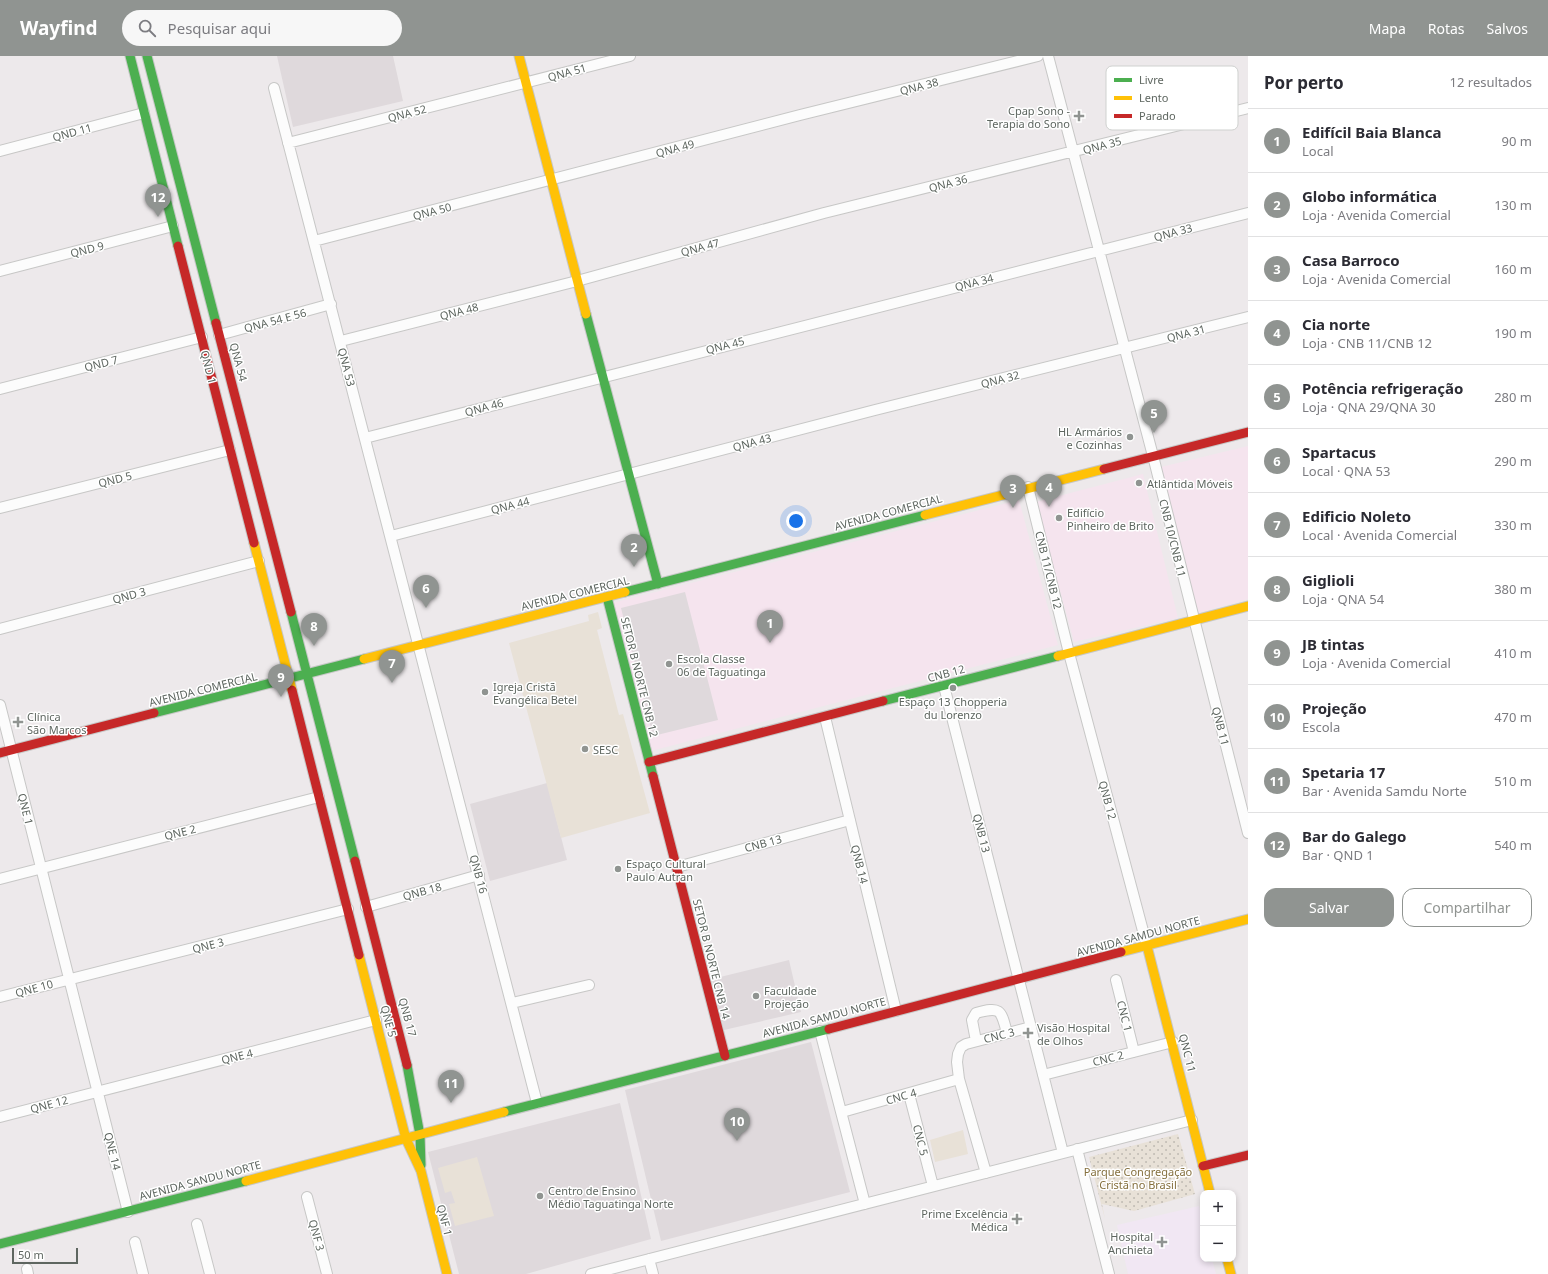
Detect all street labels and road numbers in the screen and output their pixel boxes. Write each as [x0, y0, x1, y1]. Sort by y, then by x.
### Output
street label: QNA 51 [546, 60, 588, 84]
street label: QNA 38 [898, 74, 940, 98]
street label: QNA 52 [386, 101, 428, 125]
street label: QND 11 [51, 120, 93, 144]
street label: QNA 35 [1081, 133, 1123, 157]
street label: QNA 49 [654, 136, 696, 160]
street label: QNA 36 [927, 171, 969, 195]
street label: QNA 50 [411, 199, 453, 223]
street label: QNA 33 [1152, 220, 1194, 244]
street label: QNA 47 [679, 235, 721, 259]
street label: QND 9 [69, 238, 105, 260]
street label: QNA 34 [953, 270, 996, 294]
street label: QNA 48 [438, 299, 480, 323]
street label: QNA 54 E 56 [242, 304, 308, 336]
street label: QNA 31 [1165, 321, 1207, 345]
street label: QNA 45 [704, 333, 746, 357]
street label: QNA 54 [227, 341, 252, 384]
street label: QNA 53 [335, 346, 359, 388]
street label: QND 1 [198, 349, 220, 385]
street label: QND 7 [83, 352, 119, 374]
street label: QNA 32 [979, 367, 1021, 391]
street label: QNA 46 [463, 395, 505, 419]
street label: QNA 43 [731, 430, 773, 454]
street label: QND 5 [97, 468, 133, 490]
street label: AVENIDA COMERCIAL [833, 490, 944, 534]
street label: QNA 44 [489, 493, 532, 517]
street label: CNB 10/CNB 11 [1156, 497, 1190, 579]
street label: CNB 11/CNB 12 [1032, 529, 1066, 611]
street label: AVENIDA COMERCIAL [519, 572, 631, 614]
street label: QND 3 [111, 583, 147, 607]
street label: SETOR B NORTE CNB 12 [618, 615, 662, 739]
street label: CNB 12 [926, 661, 966, 685]
street label: AVENIDA COMERCIAL [147, 668, 259, 710]
street label: QNB 11 [1209, 705, 1233, 747]
street label: QNB 12 [1096, 779, 1120, 821]
street label: QNE 1 [15, 792, 37, 826]
street label: QNB 13 [970, 812, 994, 854]
street label: QNE 2 [163, 821, 197, 843]
street label: CNB 13 [743, 831, 783, 855]
street label: QNB 14 [848, 843, 872, 886]
street label: QNB 16 [467, 853, 491, 895]
street label: QNB 18 [401, 879, 443, 903]
street label: SETOR B NORTE CNB 14 [690, 897, 734, 1021]
street label: AVENIDA SAMDU NORTE [1075, 912, 1201, 960]
street label: QNE 3 [191, 934, 225, 956]
street label: QNE 10 [13, 976, 55, 1000]
street label: AVENIDA SAMDU NORTE [761, 993, 887, 1041]
street label: QNB 17 [396, 996, 420, 1038]
street label: CNC 1 [1114, 999, 1136, 1033]
street label: QNE 5 [378, 1003, 400, 1039]
street label: CNC 3 [982, 1024, 1016, 1046]
street label: QNC 11 [1176, 1032, 1200, 1074]
street label: QNE 4 [220, 1045, 255, 1067]
street label: CNC 2 [1091, 1047, 1125, 1069]
street label: CNC 4 [884, 1084, 919, 1108]
street label: QNE 12 [28, 1092, 70, 1116]
street label: CNC 5 [910, 1123, 932, 1157]
street label: QNE 14 [101, 1130, 125, 1172]
street label: AVENIDA SANDU NORTE [137, 1157, 263, 1203]
street label: QNF 1 [434, 1203, 456, 1237]
street label: QNF 3 [306, 1218, 328, 1252]

